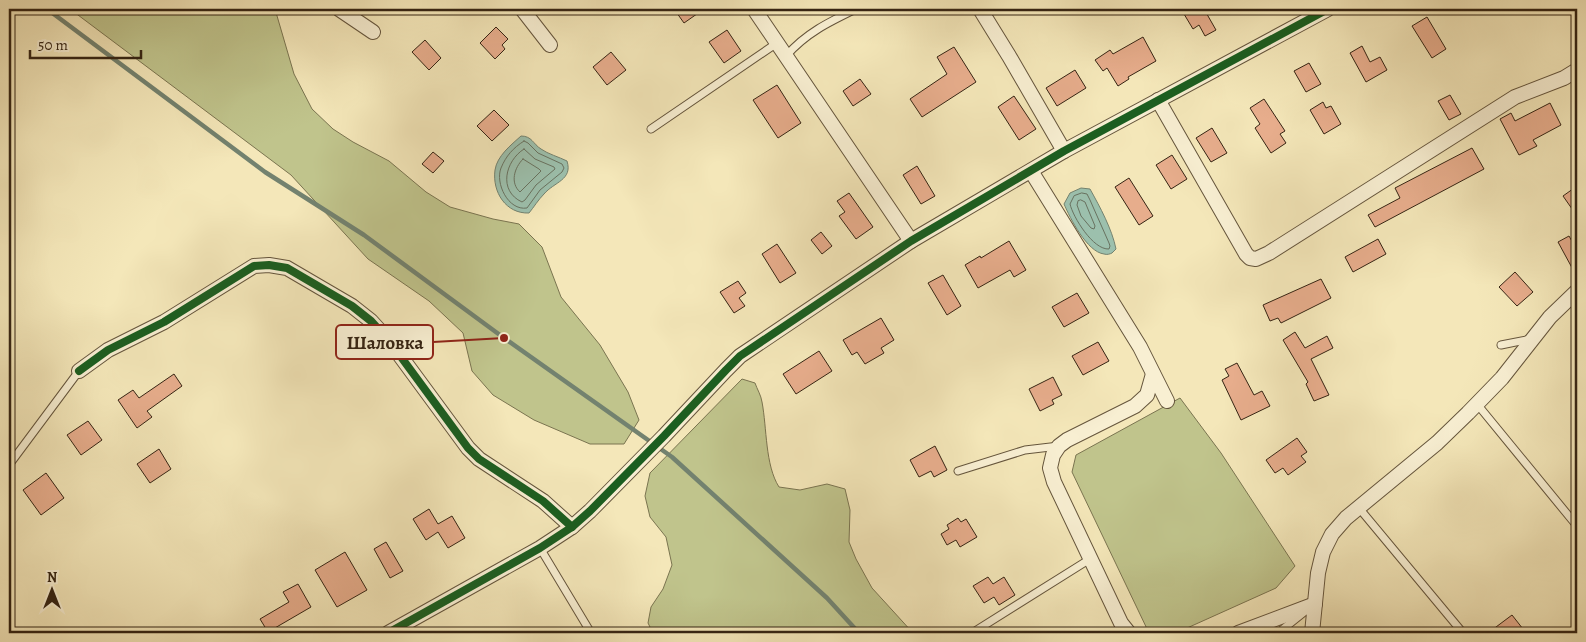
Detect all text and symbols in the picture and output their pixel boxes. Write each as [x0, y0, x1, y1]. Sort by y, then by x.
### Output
scale bar [30, 28, 141, 60]
text: 50 m [38, 35, 68, 55]
callout: Шаловка [336, 325, 433, 359]
text: Шаловка [347, 330, 424, 356]
north arrow [28, 564, 78, 614]
text: N [47, 568, 57, 587]

